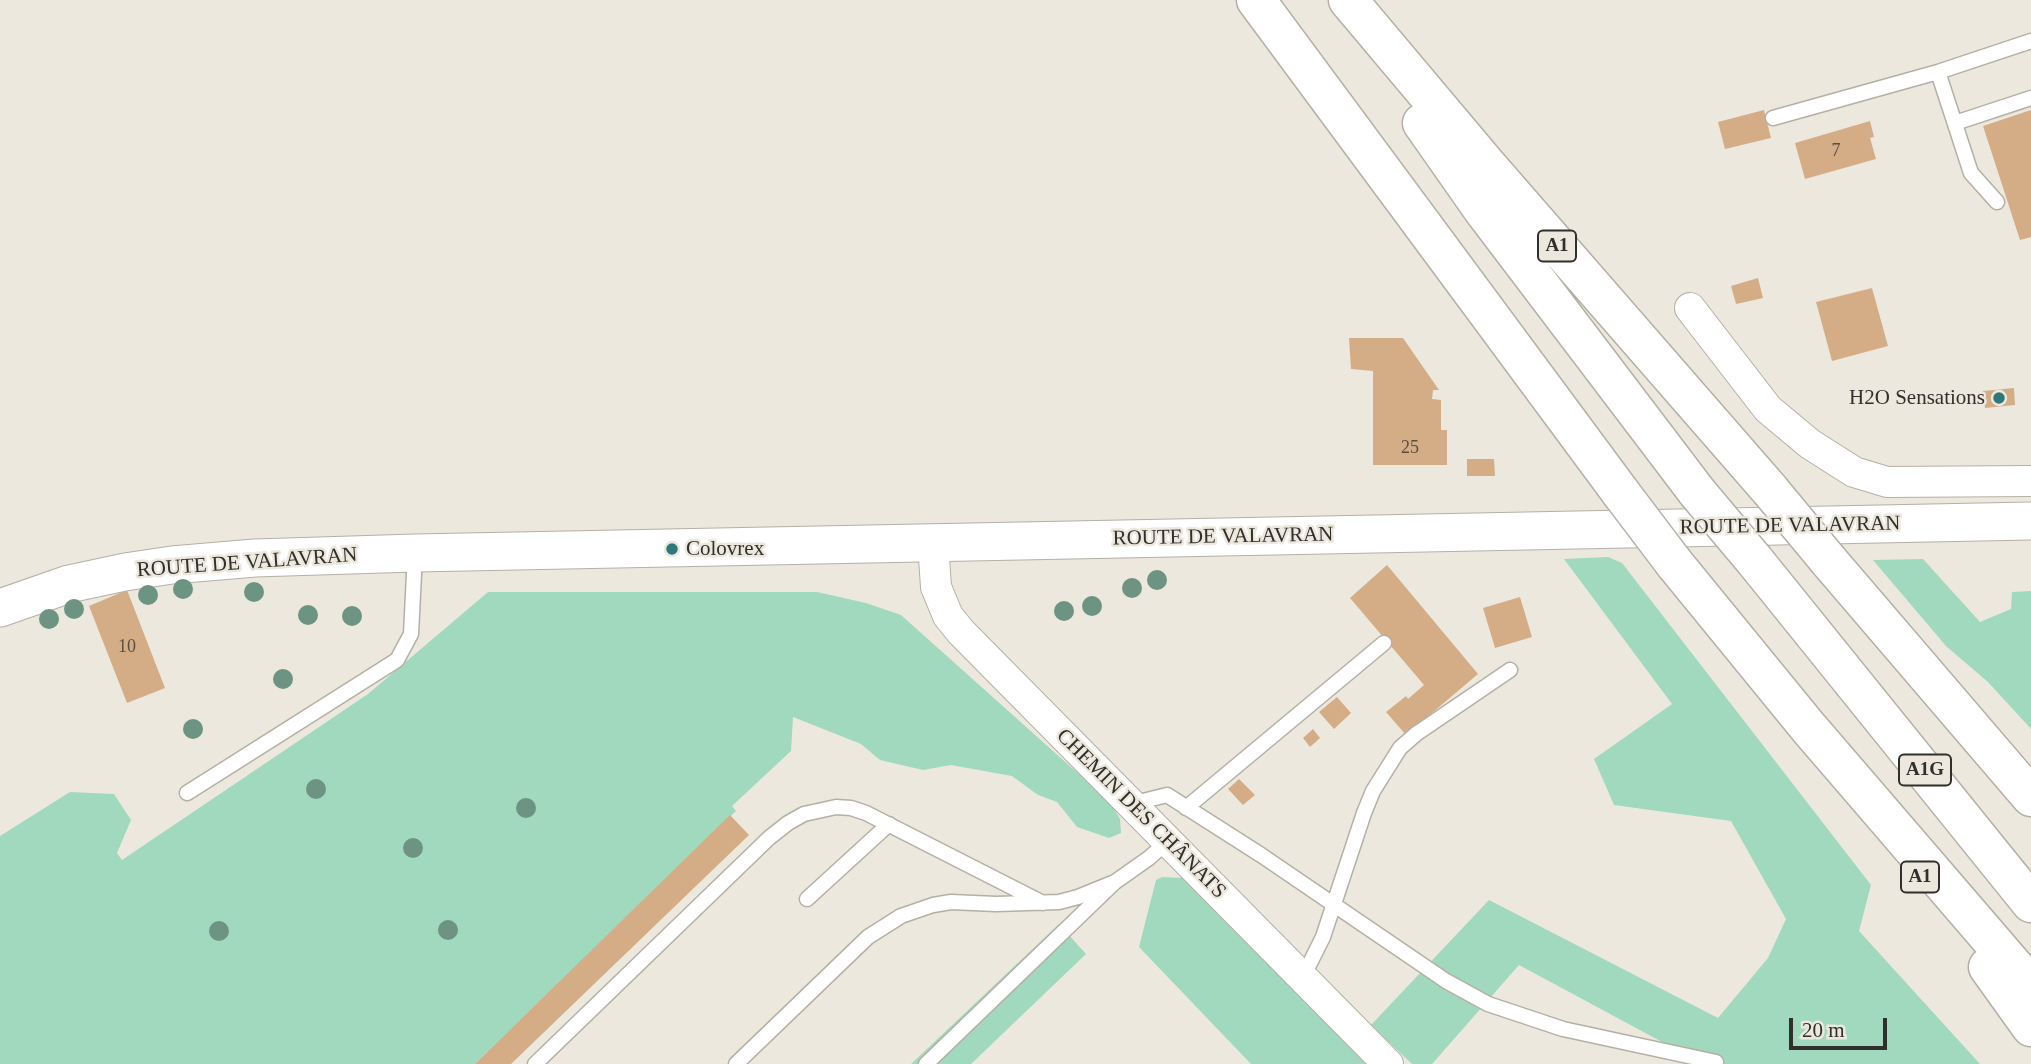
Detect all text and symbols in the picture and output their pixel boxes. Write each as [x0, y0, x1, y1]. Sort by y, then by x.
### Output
house number: 7 [1831, 140, 1840, 162]
road number: A1 [1538, 230, 1576, 262]
place label: H2O Sensations [1849, 385, 1985, 411]
marker: H2O Sensations [1991, 390, 2007, 406]
house number: 25 [1401, 437, 1419, 459]
street label: ROUTE DE VALAVRAN [1679, 511, 1901, 541]
street label: ROUTE DE VALAVRAN [1112, 522, 1334, 552]
place label: Colovrex [686, 536, 764, 562]
marker: Colovrex [664, 541, 680, 557]
street label: ROUTE DE VALAVRAN [136, 543, 358, 583]
house number: 10 [118, 636, 136, 658]
street label: CHEMIN DES CHÂNATS [1051, 724, 1231, 904]
road number: A1G [1899, 754, 1951, 786]
road number: A1 [1901, 862, 1939, 892]
scale bar [1793, 1004, 1891, 1048]
text: 20 m [1802, 1018, 1845, 1042]

